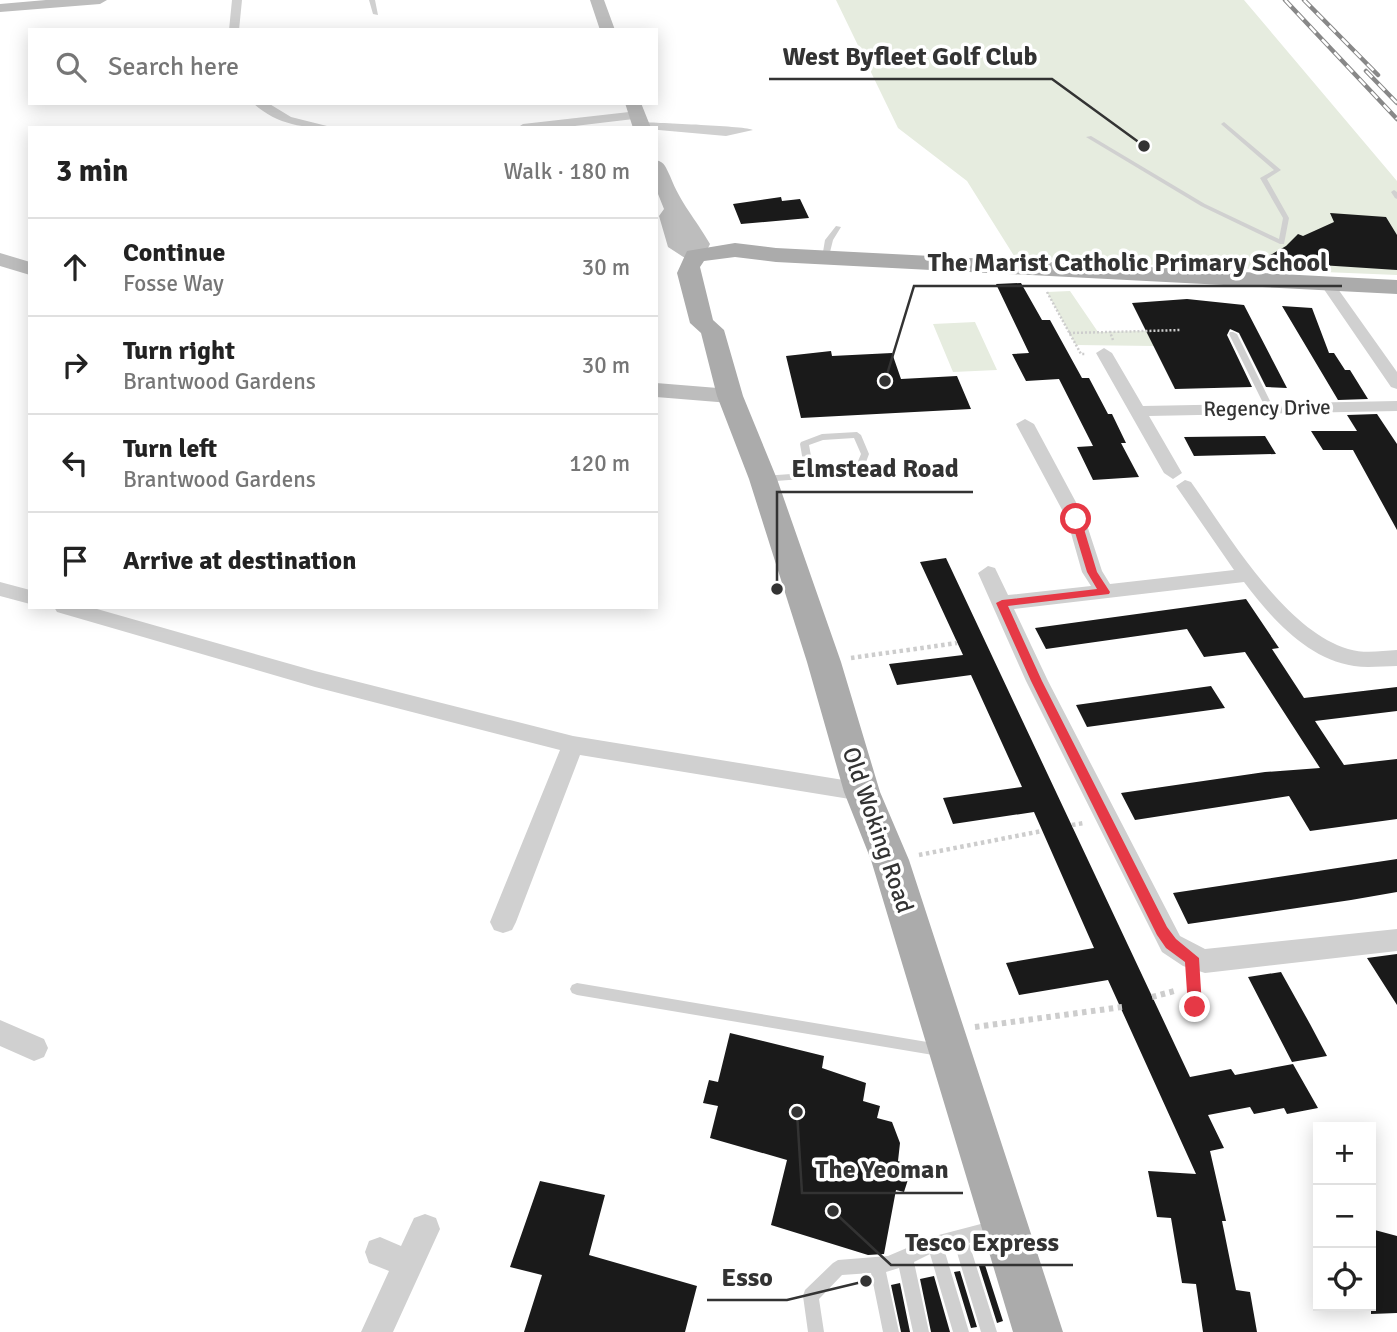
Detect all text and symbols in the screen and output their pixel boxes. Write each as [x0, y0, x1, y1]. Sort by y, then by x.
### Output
search box [28, 28, 658, 105]
callout: West Byfleet Golf Club [769, 32, 1052, 79]
text: West Byfleet Golf Club [783, 41, 1038, 73]
icon: search [52, 48, 90, 86]
text: Search here [108, 51, 239, 83]
text: 3 min [56, 153, 128, 190]
text: Walk · 180 m [504, 157, 630, 186]
text: Continue [123, 237, 225, 269]
callout: The Marist Catholic Primary School [914, 239, 1342, 286]
text: The Marist Catholic Primary School [928, 247, 1328, 279]
icon: ahead [56, 248, 94, 286]
text: 30 m [582, 253, 630, 282]
text: Fosse Way [123, 269, 224, 298]
text: Turn right [123, 335, 235, 367]
icon: right [56, 346, 94, 384]
text: 30 m [582, 351, 630, 380]
text: Brantwood Gardens [123, 367, 316, 396]
street label: Regency Drive [1203, 394, 1331, 422]
text: Turn left [123, 433, 217, 465]
icon: left [56, 444, 94, 482]
callout: Elmstead Road [777, 445, 973, 492]
text: 120 m [569, 449, 630, 478]
text: Elmstead Road [791, 453, 959, 485]
text: Brantwood Gardens [123, 465, 316, 494]
route start [1060, 503, 1091, 534]
icon: arrive [56, 542, 94, 580]
text: Arrive at destination [123, 545, 356, 577]
street label: Old Woking Road [836, 743, 920, 917]
route end [1179, 991, 1210, 1022]
map controls [1313, 1122, 1376, 1311]
button: + [1313, 1122, 1376, 1185]
callout: The Yeoman [802, 1146, 963, 1193]
text: The Yeoman [815, 1154, 949, 1186]
button: − [1313, 1185, 1376, 1248]
callout: Tesco Express [891, 1218, 1073, 1265]
text: Tesco Express [905, 1227, 1059, 1259]
button: locate [1313, 1248, 1376, 1311]
callout: Esso [707, 1253, 787, 1300]
text: Esso [721, 1262, 773, 1294]

